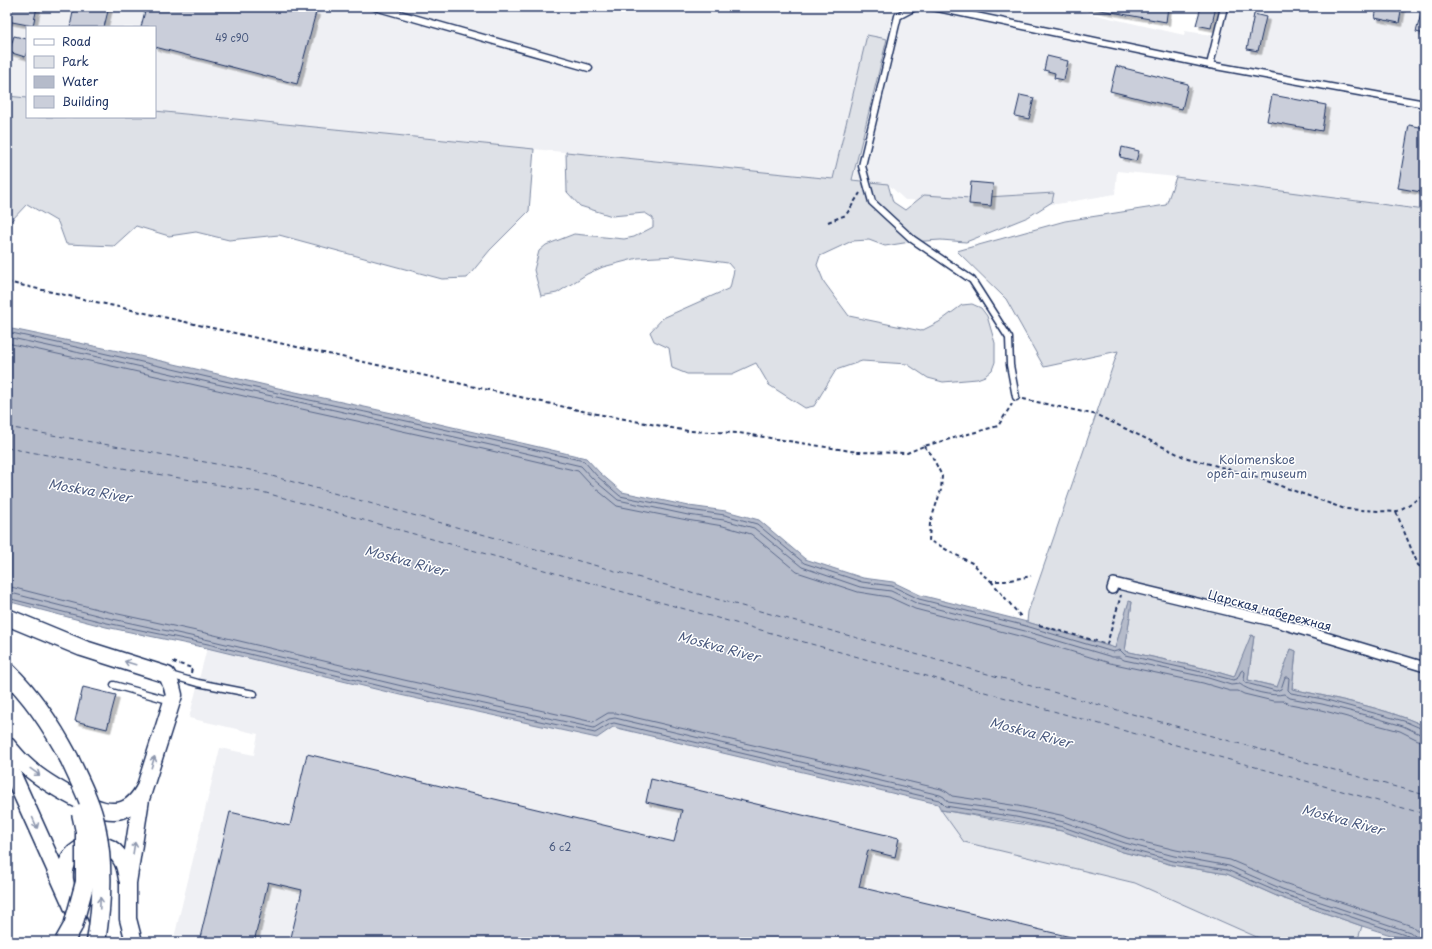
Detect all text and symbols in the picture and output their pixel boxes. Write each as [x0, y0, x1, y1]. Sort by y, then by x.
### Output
legend [26, 26, 156, 118]
house number: 49 с90 [215, 30, 249, 45]
text: Road [62, 32, 91, 50]
text: Park [62, 52, 89, 70]
text: Water [62, 72, 99, 90]
text: Building [62, 92, 109, 110]
park label: Kolomenskoe open-air museum [1207, 450, 1307, 482]
water label: Moskva River [47, 473, 136, 507]
water label: Moskva River [363, 540, 452, 581]
street label: Царская набережная [1206, 585, 1334, 635]
water label: Moskva River [676, 626, 765, 667]
one-way arrow [124, 659, 137, 666]
water label: Moskva River [988, 712, 1077, 753]
one-way arrow [150, 755, 157, 768]
one-way arrow [29, 768, 40, 776]
water label: Moskva River [1300, 799, 1389, 840]
one-way arrow [32, 816, 39, 828]
house number: 6 с2 [549, 839, 571, 854]
one-way arrow [130, 842, 138, 855]
one-way arrow [96, 897, 104, 910]

